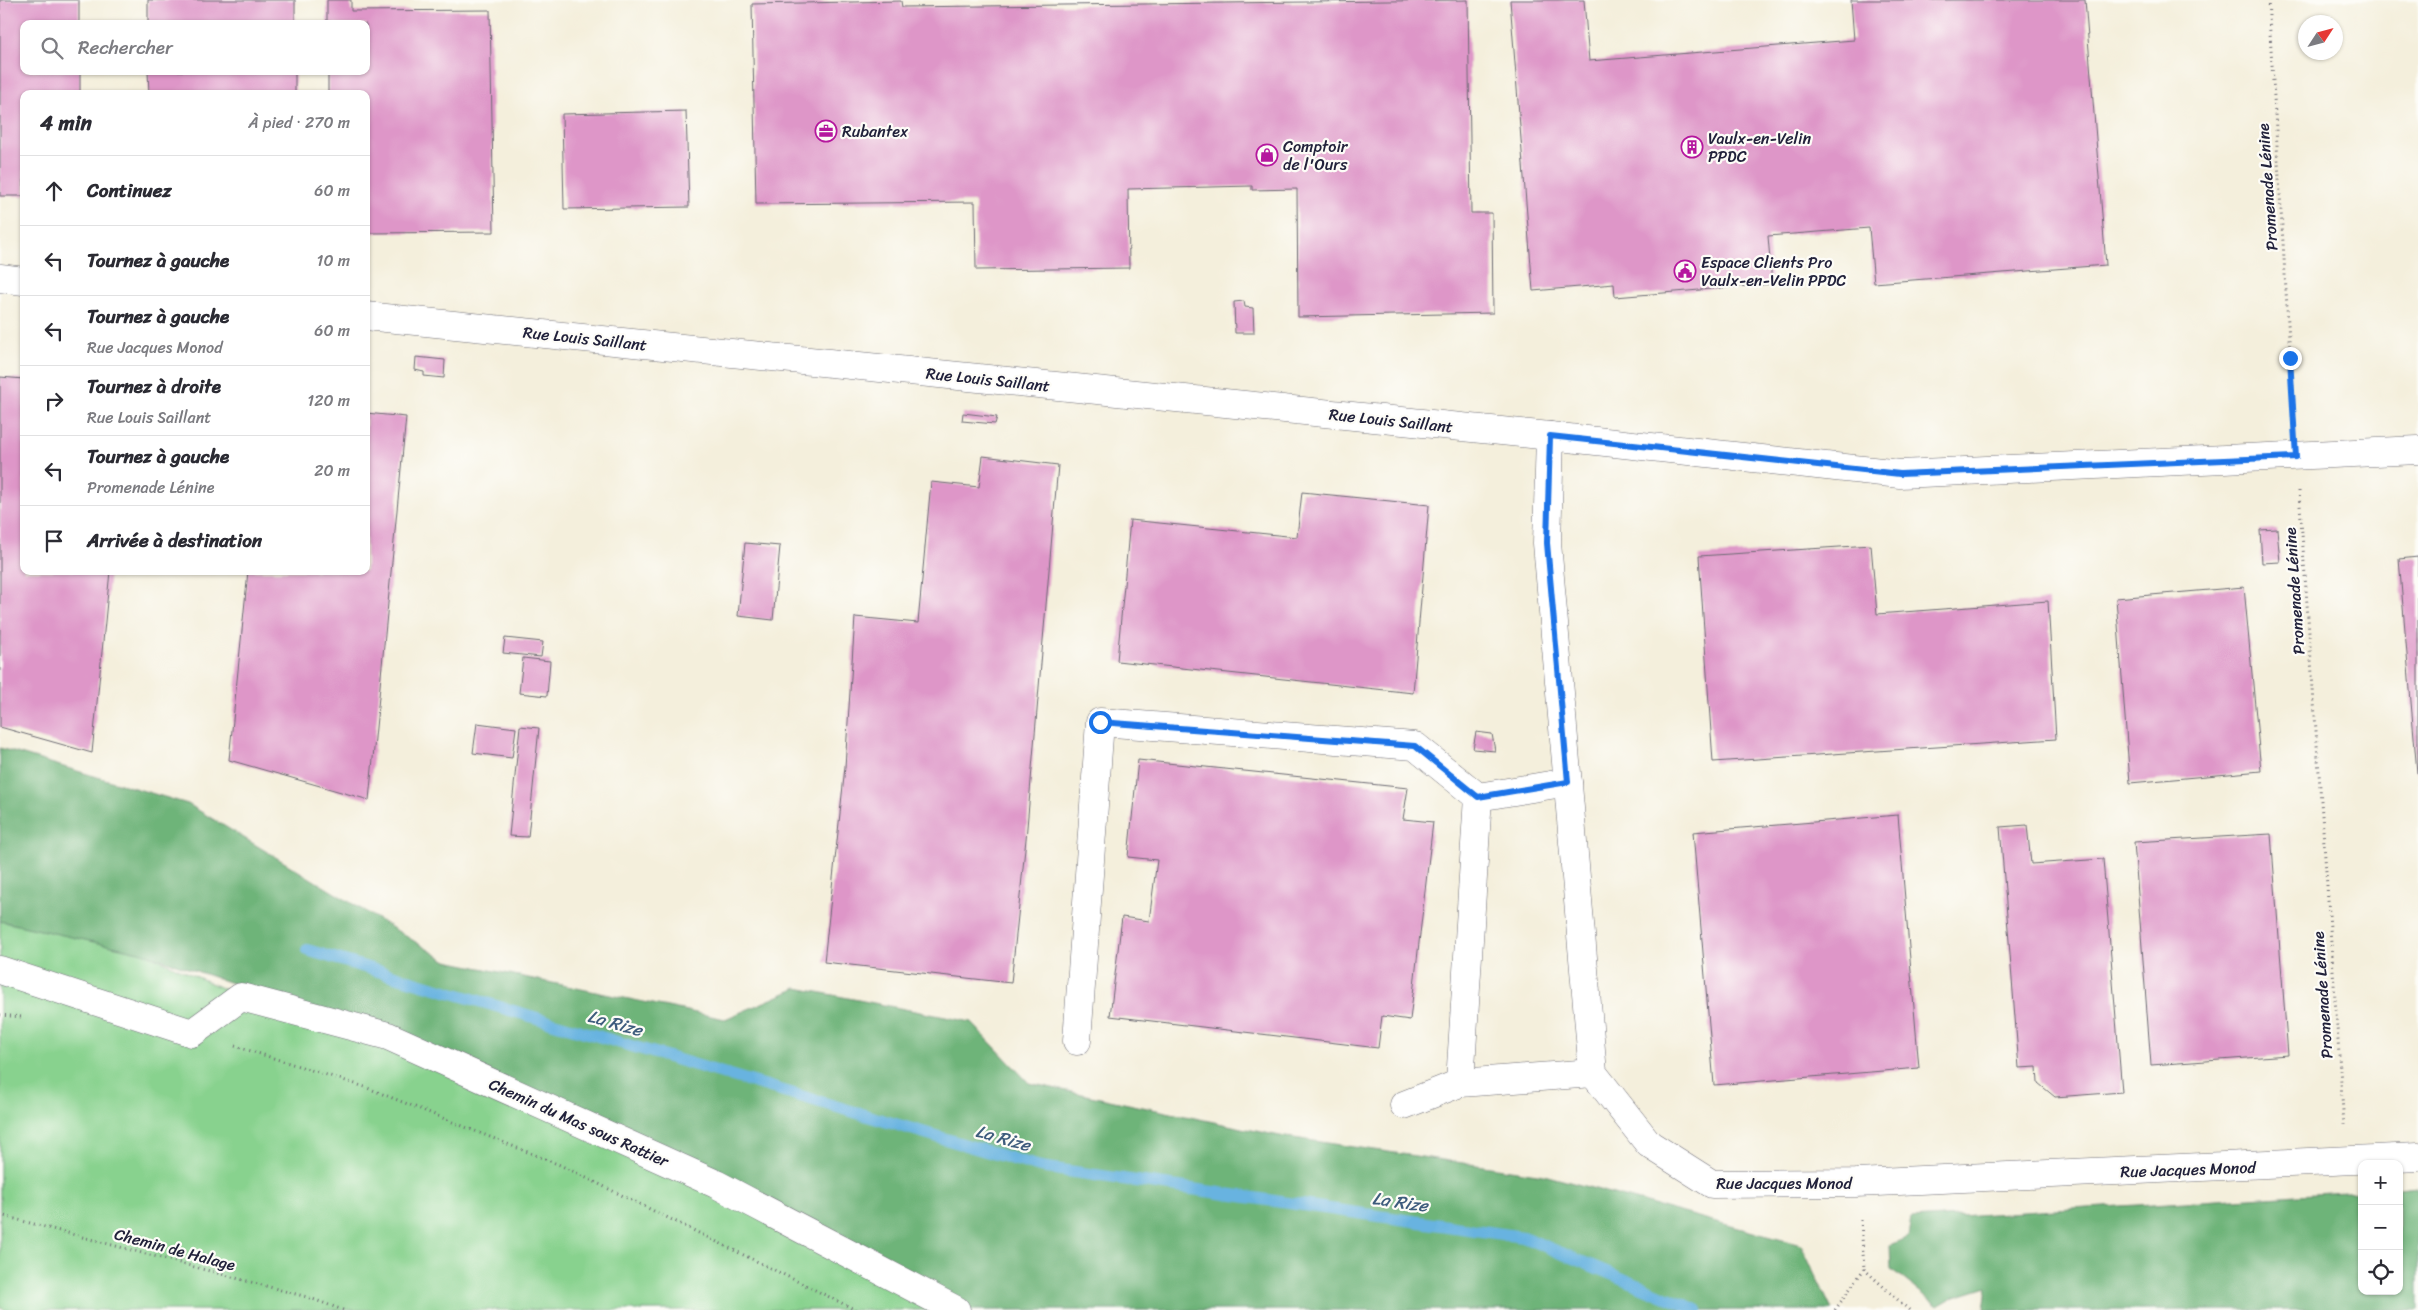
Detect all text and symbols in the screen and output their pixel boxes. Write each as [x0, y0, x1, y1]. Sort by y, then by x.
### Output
north arrow [2298, 15, 2343, 60]
search box [20, 20, 370, 75]
text: Rechercher [78, 31, 173, 64]
icon: search [38, 34, 66, 62]
text: 4 min [40, 104, 92, 142]
text: À pied · 270 m [248, 108, 350, 137]
place label: Rubantex [842, 117, 909, 146]
office icon: Rubantex [814, 119, 838, 143]
street label: Promenade Lénine [2249, 122, 2286, 252]
place label: Vaulx-en-Velin PPDC [1708, 124, 1811, 171]
place label: Comptoir de l'Ours [1283, 132, 1349, 179]
building icon: Vaulx-en-Velin PPDC [1680, 135, 1704, 159]
shop icon: Comptoir de l'Ours [1255, 143, 1279, 167]
text: Continuez [87, 174, 172, 207]
text: 60 m [314, 176, 350, 205]
icon: ahead [40, 177, 68, 205]
text: Tournez à gauche [87, 244, 229, 277]
text: 10 m [317, 246, 350, 275]
icon: left [40, 247, 68, 275]
place label: Espace Clients Pro Vaulx-en-Velin PPDC [1701, 248, 1846, 295]
public building icon: Espace Clients Pro Vaulx-en-Velin PPDC [1673, 259, 1697, 283]
text: Tournez à gauche [87, 300, 229, 333]
text: 60 m [314, 316, 350, 345]
icon: left [40, 317, 68, 345]
street label: Rue Louis Saillant [522, 318, 648, 359]
text: Rue Jacques Monod [87, 333, 223, 362]
route end [2279, 347, 2302, 370]
street label: Rue Louis Saillant [925, 359, 1051, 400]
text: Tournez à droite [87, 370, 221, 403]
text: 120 m [307, 386, 350, 415]
icon: right [40, 387, 68, 415]
street label: Rue Louis Saillant [1328, 400, 1454, 441]
text: Rue Louis Saillant [87, 403, 211, 432]
text: Tournez à gauche [87, 440, 229, 473]
text: 20 m [314, 456, 350, 485]
icon: left [40, 457, 68, 485]
text: Promenade Lénine [87, 473, 215, 502]
text: Arrivée à destination [87, 524, 262, 557]
street label: Promenade Lénine [2276, 526, 2313, 656]
icon: arrive [40, 527, 68, 555]
route start [1089, 711, 1112, 734]
street label: Promenade Lénine [2304, 930, 2341, 1060]
water label: La Rize [584, 1000, 648, 1047]
street label: Chemin du Mas sous Rattier [484, 1070, 675, 1176]
water label: La Rize [972, 1115, 1036, 1162]
street label: Rue Jacques Monod [2120, 1153, 2258, 1186]
map controls [2358, 1160, 2403, 1295]
button: + [2358, 1160, 2403, 1205]
street label: Rue Jacques Monod [1716, 1169, 1853, 1198]
water label: La Rize [1370, 1182, 1432, 1222]
button: − [2358, 1205, 2403, 1250]
street label: Chemin de Halage [111, 1219, 239, 1280]
button: locate [2358, 1250, 2403, 1295]

